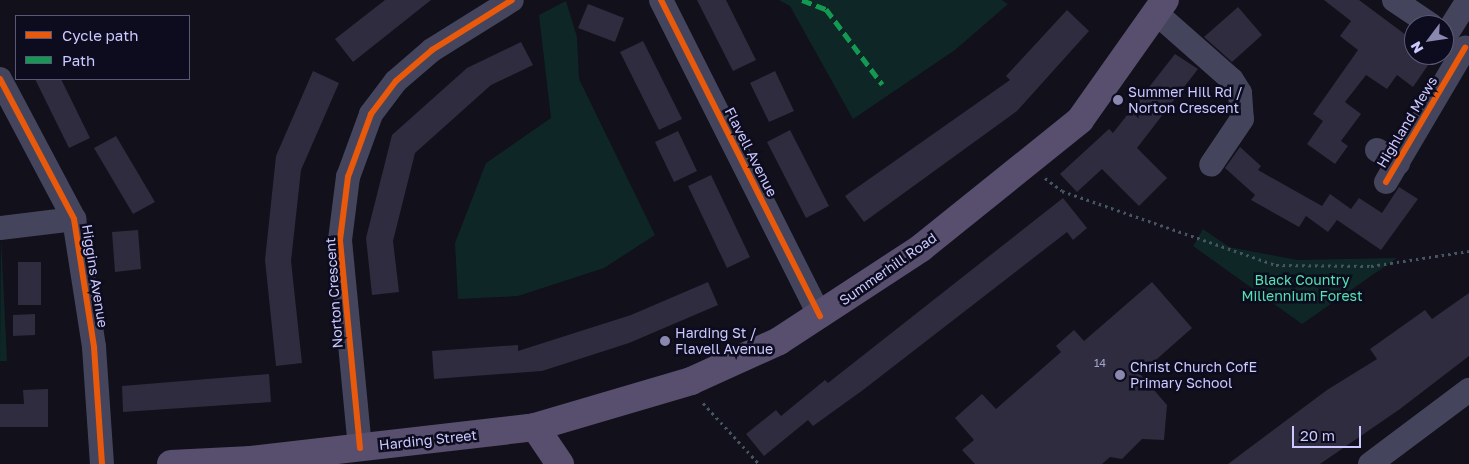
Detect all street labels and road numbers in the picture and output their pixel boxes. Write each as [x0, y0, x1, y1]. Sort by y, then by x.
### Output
street label: Highland Mews [1373, 73, 1441, 171]
street label: Flavell Avenue [721, 105, 781, 199]
street label: Higgins Avenue [79, 223, 111, 329]
street label: Summerhill Road [836, 229, 940, 309]
street label: Norton Crescent [322, 237, 346, 349]
street label: Harding Street [378, 427, 478, 453]

